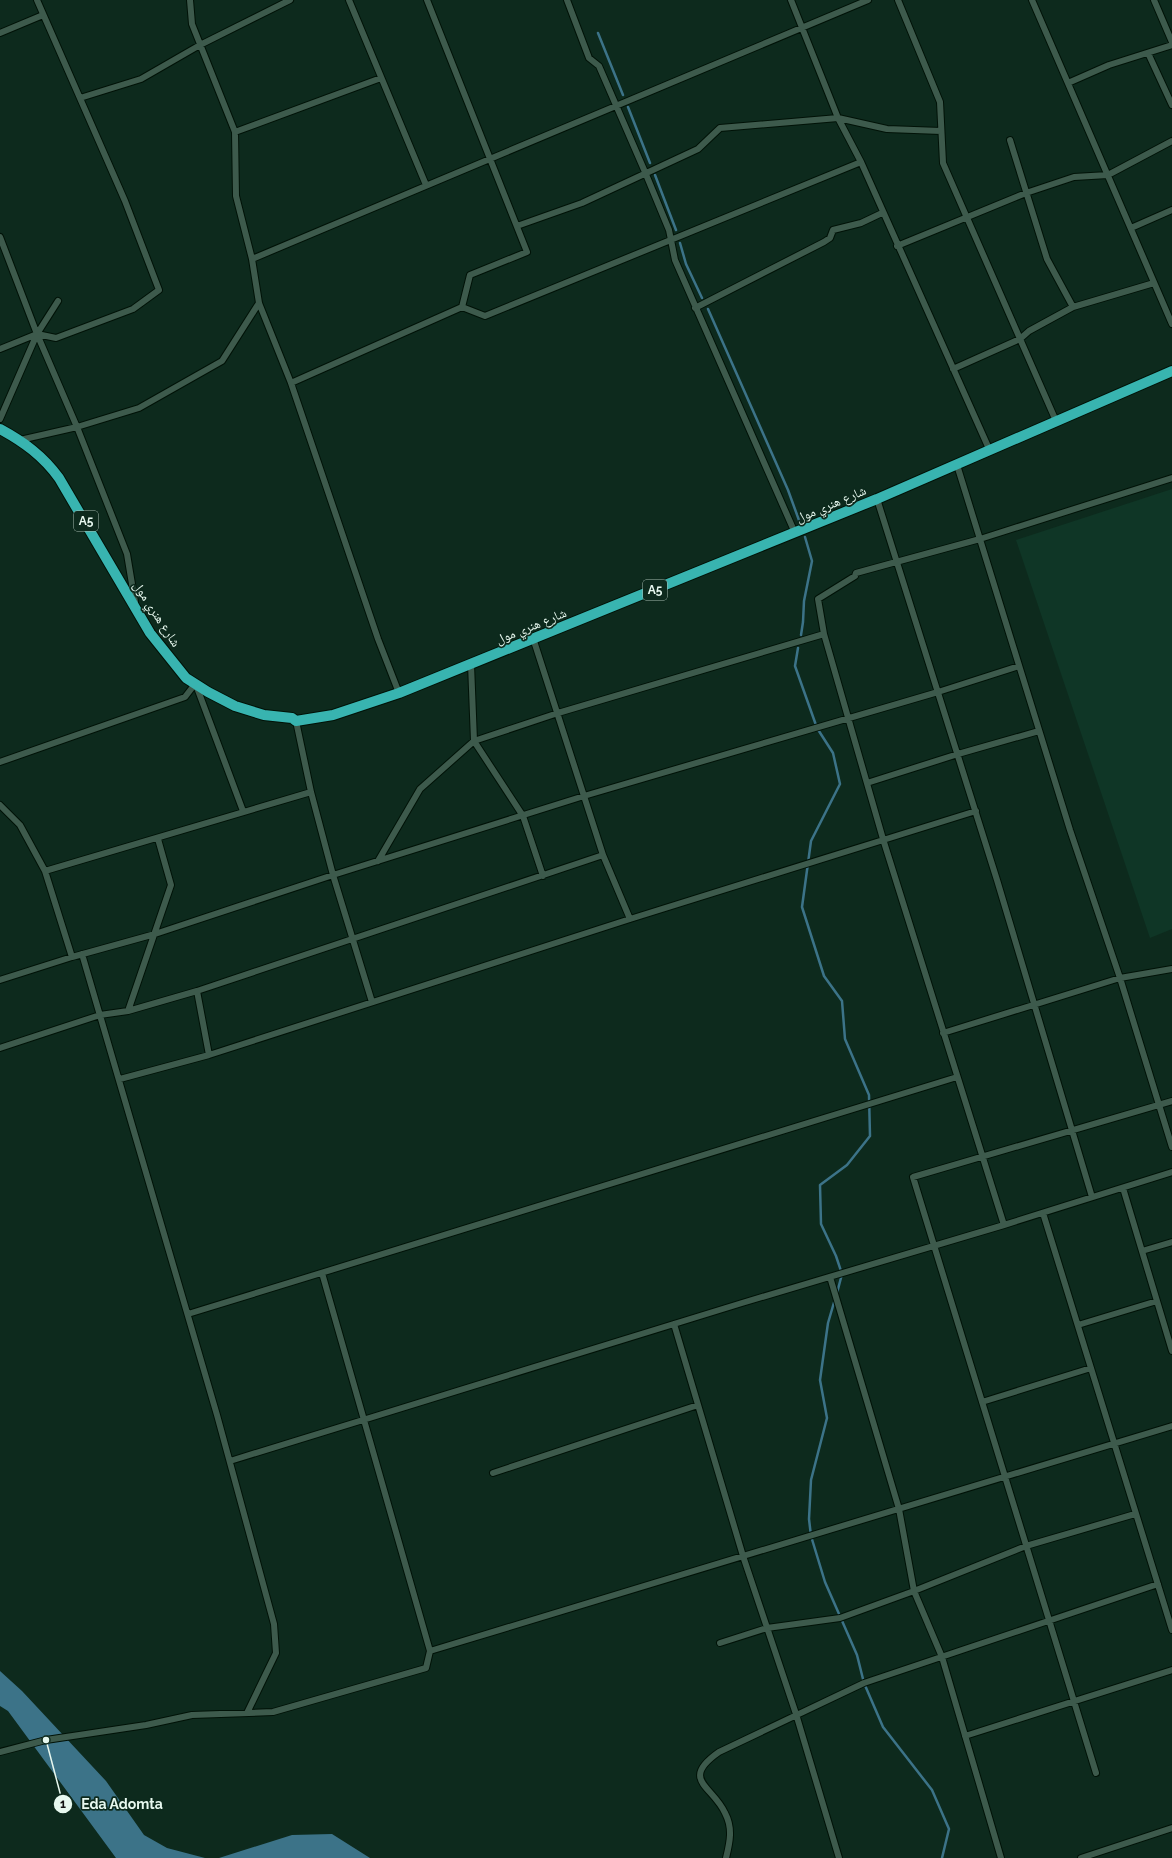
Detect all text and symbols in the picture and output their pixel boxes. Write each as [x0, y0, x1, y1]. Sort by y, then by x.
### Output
street label: شارع هنري مول [794, 482, 870, 529]
road number: A5 [74, 511, 98, 531]
street label: شارع هنري مول [128, 579, 184, 651]
road number: A5 [643, 580, 667, 600]
street label: شارع هنري مول [494, 605, 570, 650]
callout: Eda Adomta [53, 1791, 171, 1817]
text: Eda Adomta [81, 1796, 163, 1812]
text: 1 [60, 1797, 66, 1811]

